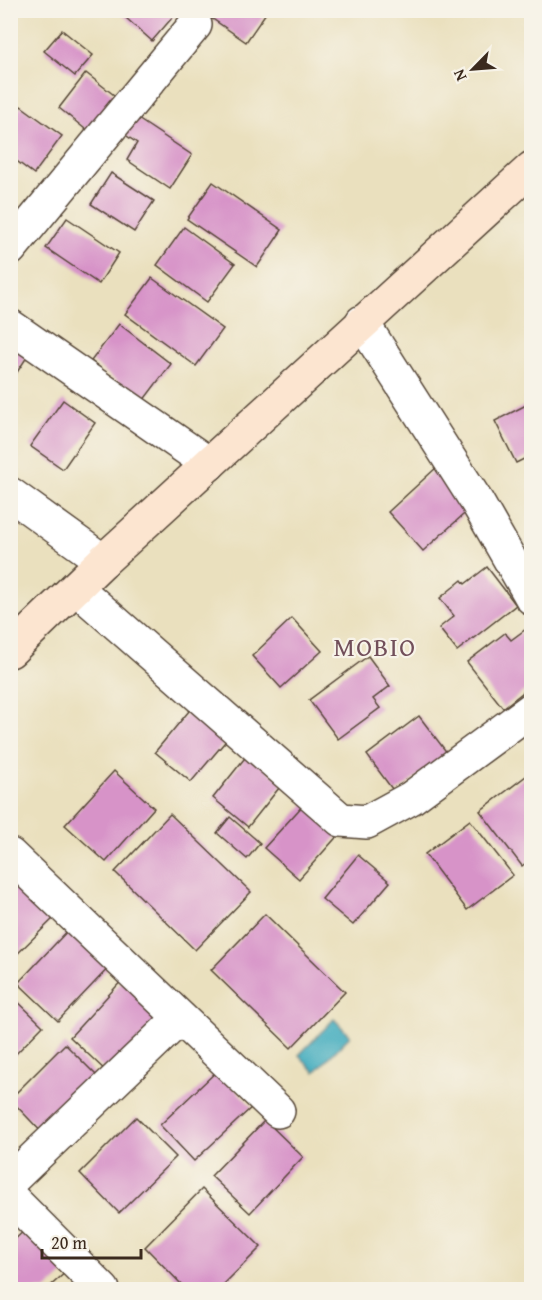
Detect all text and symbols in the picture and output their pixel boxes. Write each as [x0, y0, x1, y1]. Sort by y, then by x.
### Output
north arrow [443, 39, 503, 99]
text: N [446, 65, 473, 85]
district label: MOBIO [333, 627, 417, 666]
scale bar [42, 1222, 141, 1260]
text: 20 m [51, 1229, 87, 1256]

